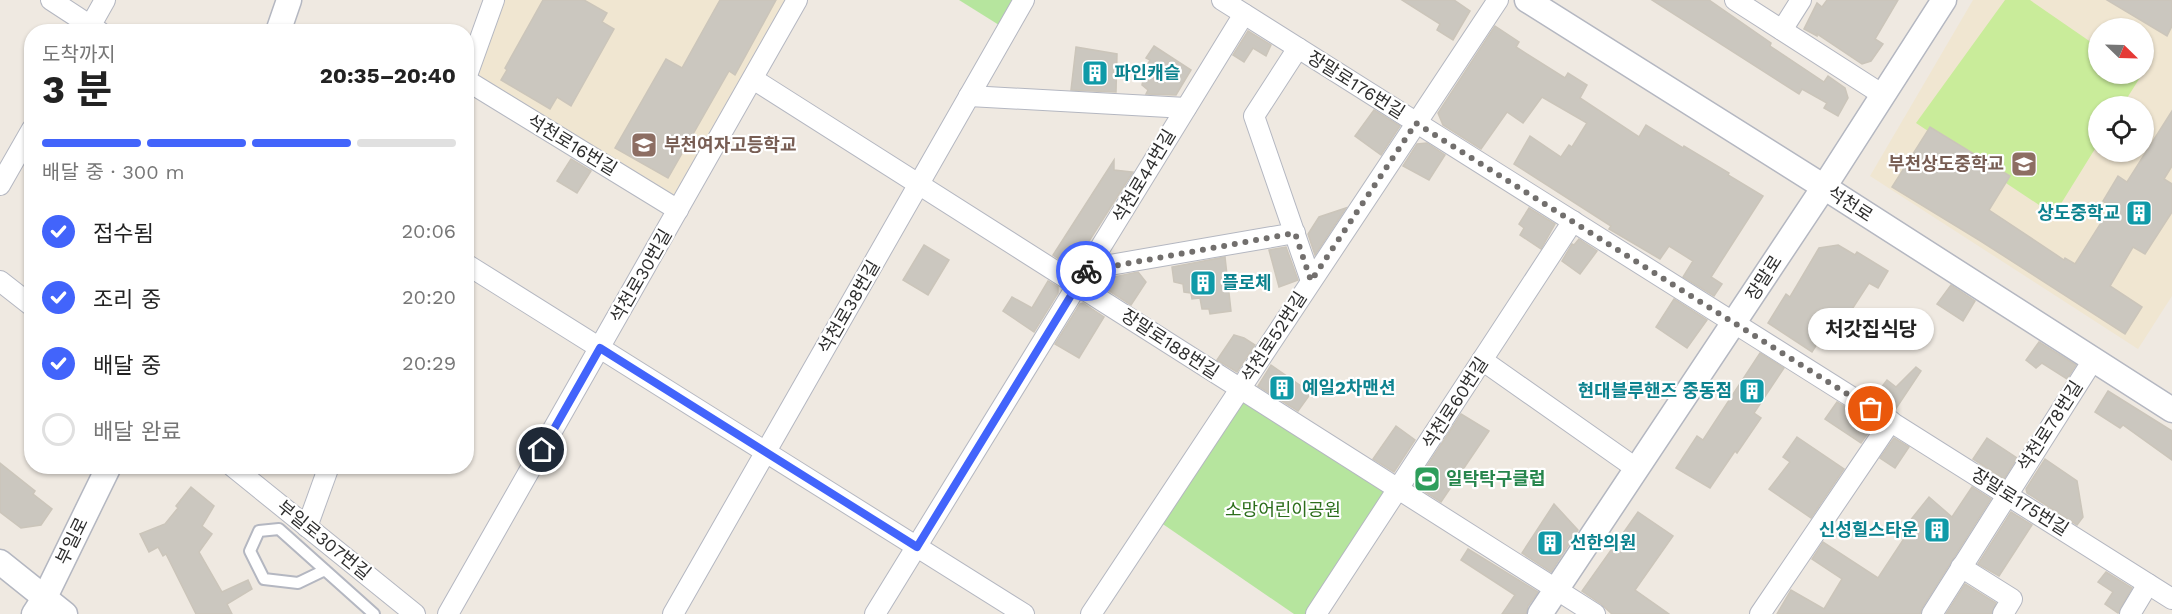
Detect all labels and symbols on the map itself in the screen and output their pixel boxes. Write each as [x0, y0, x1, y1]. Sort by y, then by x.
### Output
north arrow [2088, 18, 2154, 84]
street label: 장말로176번길 [1304, 46, 1409, 123]
building icon: 파인캐슬 [1080, 58, 1110, 88]
place label: 파인캐슬 [1114, 62, 1180, 83]
street label: 석천로16번길 [524, 110, 621, 180]
street label: 석천로44번길 [1108, 125, 1180, 226]
school or university icon: 부천여자고등학교 [629, 130, 659, 160]
place label: 부천여자고등학교 [664, 134, 796, 155]
school or university icon: 부천상도중학교 [2009, 149, 2039, 179]
place label: 부천상도중학교 [1888, 153, 2004, 174]
street label: 석천로 [1824, 181, 1877, 226]
building icon: 상도중학교 [2124, 198, 2154, 228]
place label: 상도중학교 [2037, 202, 2120, 223]
street label: 석천로30번길 [605, 225, 676, 326]
courier [1056, 241, 1116, 301]
street label: 장말로 [1741, 251, 1786, 304]
street label: 석천로38번길 [813, 256, 884, 357]
building icon: 플로체 [1188, 268, 1218, 298]
place label: 플로체 [1222, 272, 1272, 293]
street label: 석천로52번길 [1237, 287, 1311, 386]
street label: 장말로188번길 [1118, 304, 1223, 383]
callout: 처갓집식당 [1808, 307, 1934, 349]
street label: 석천로60번길 [1417, 353, 1492, 452]
building icon: 예일2차맨션 [1267, 373, 1297, 403]
building icon: 현대블루핸즈 중동점 [1737, 376, 1767, 406]
place label: 예일2차맨션 [1302, 377, 1396, 398]
street label: 석천로78번길 [2013, 377, 2087, 475]
place label: 현대블루핸즈 중동점 [1578, 380, 1732, 401]
pin [1845, 383, 1896, 434]
pin [516, 424, 567, 475]
street label: 장말로175번길 [1968, 463, 2073, 540]
sports icon: 일탁탁구클럽 [1412, 464, 1442, 494]
place label: 일탁탁구클럽 [1446, 468, 1545, 489]
street label: 부일로307번길 [273, 496, 375, 584]
park label: 소망어린이공원 [1225, 499, 1341, 520]
street label: 부일로 [51, 514, 92, 568]
building icon: 신성힐스타운 [1922, 515, 1952, 545]
place label: 신성힐스타운 [1819, 519, 1918, 540]
building icon: 선한의원 [1535, 528, 1565, 558]
place label: 선한의원 [1570, 532, 1636, 553]

